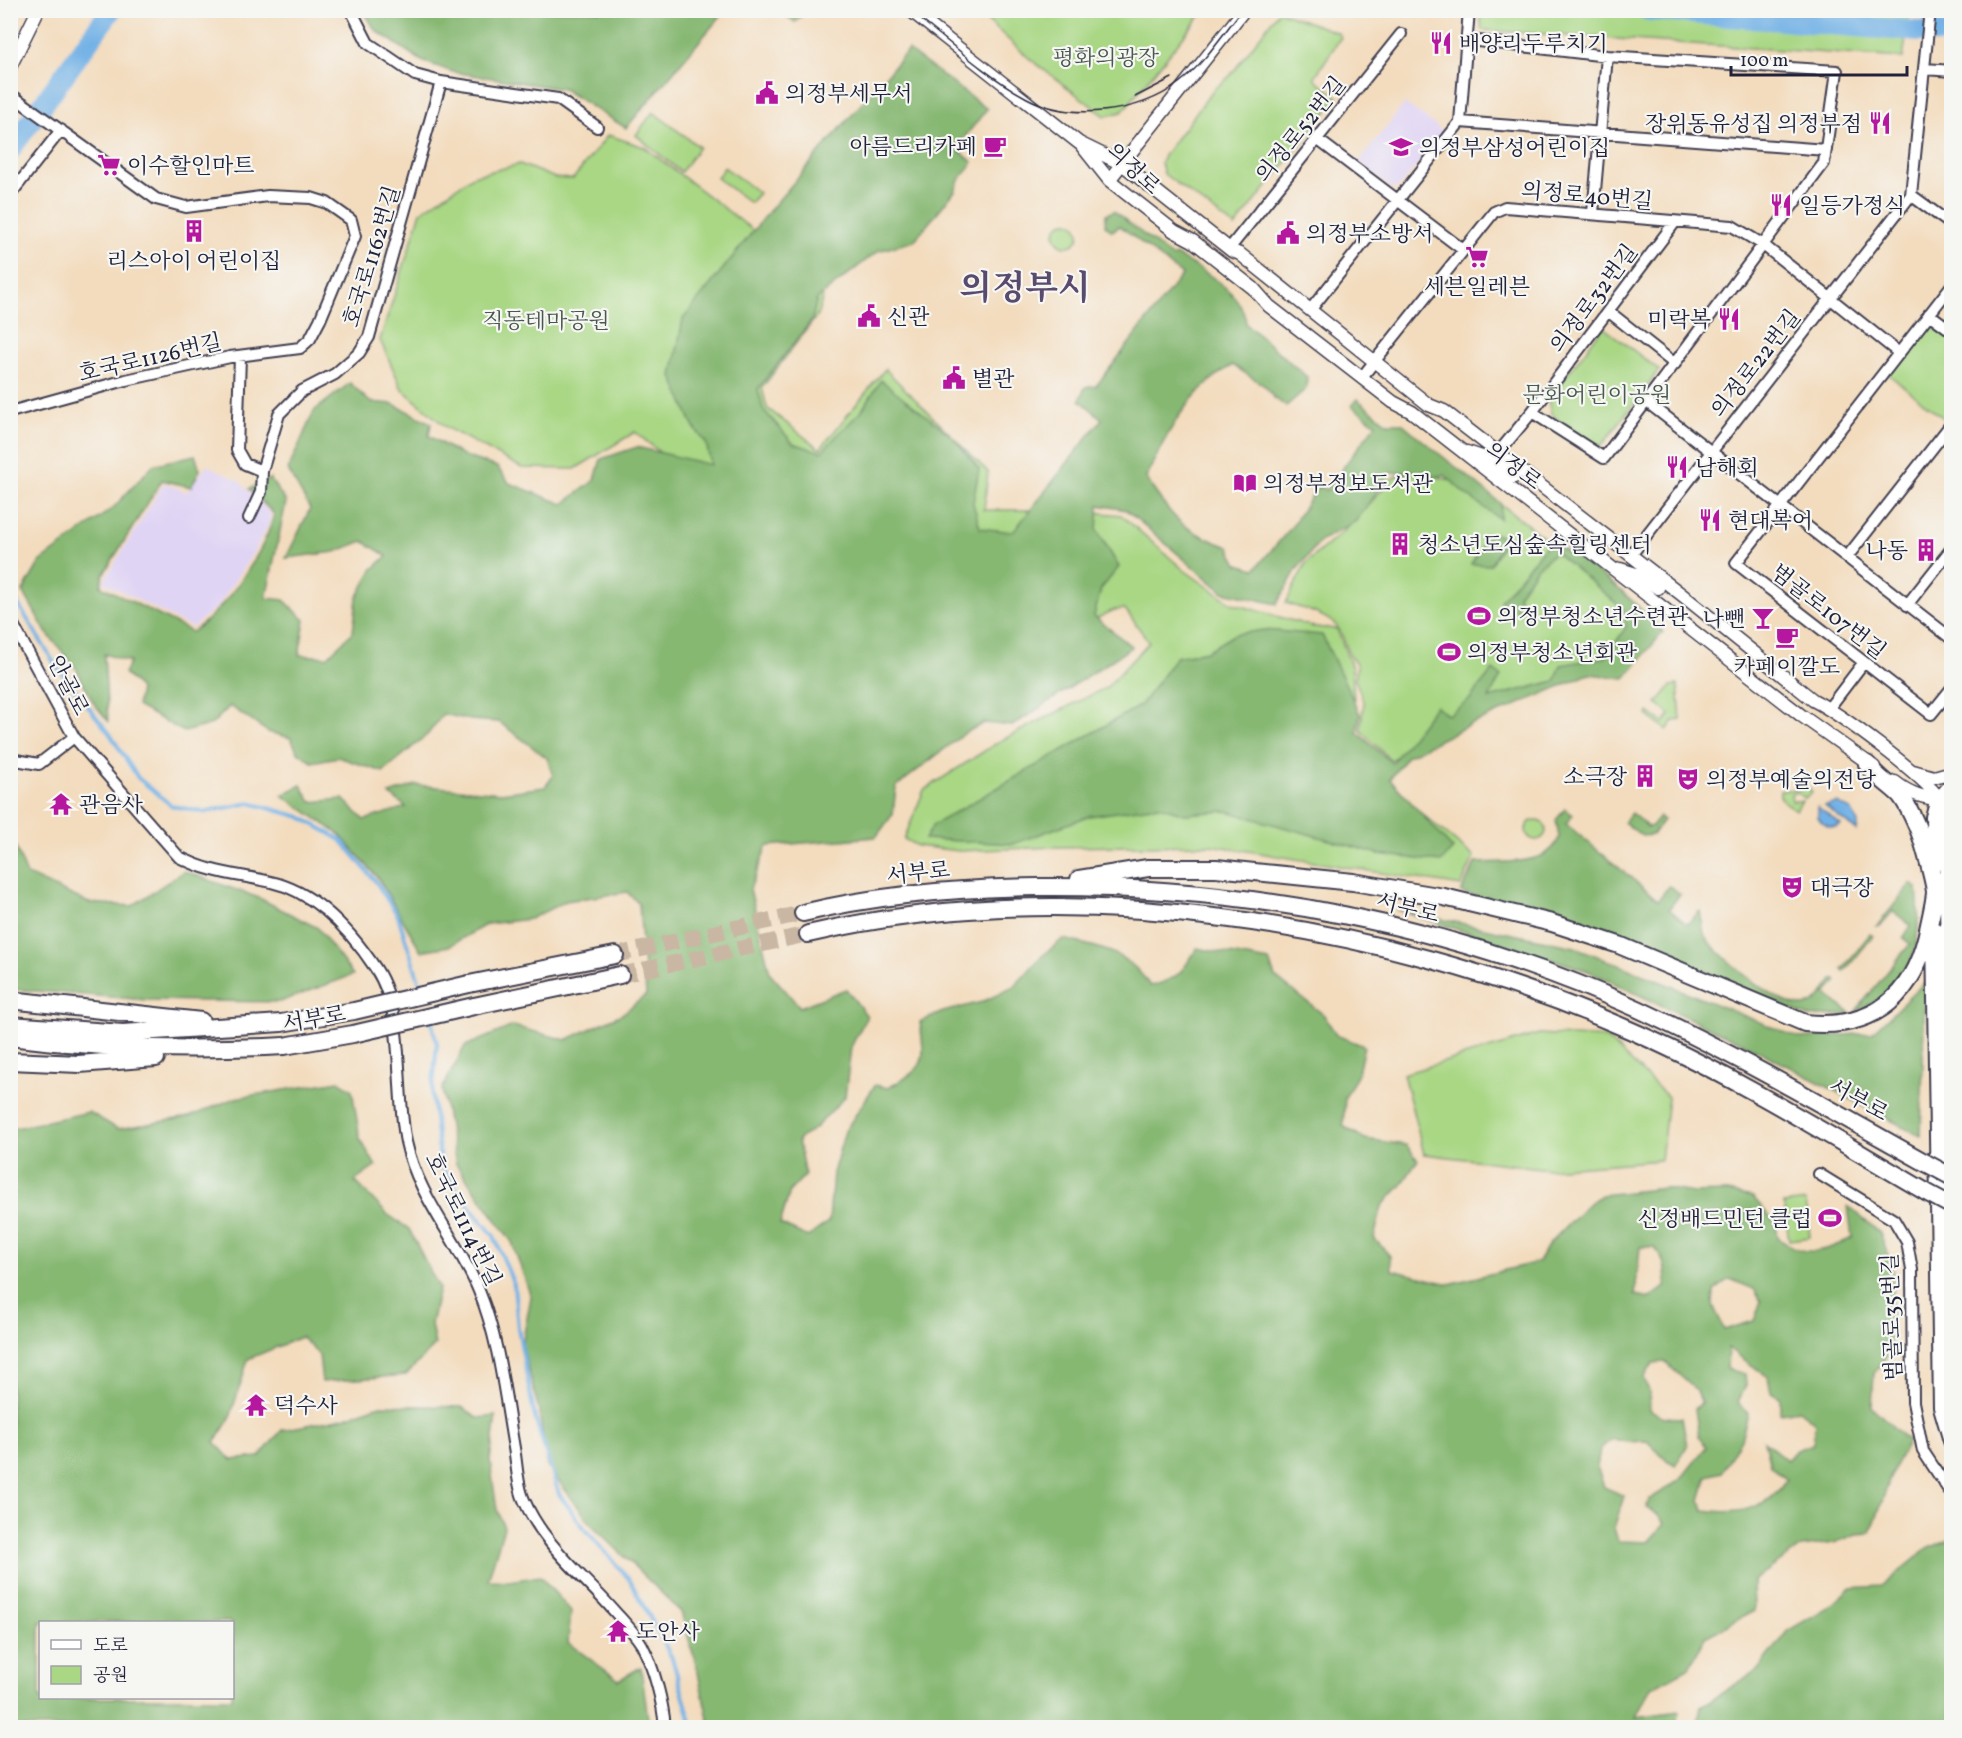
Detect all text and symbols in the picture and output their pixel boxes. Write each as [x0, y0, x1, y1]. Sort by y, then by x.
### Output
restaurant icon: 배양리두루치기 [1428, 30, 1454, 56]
place label: 배양리두루치기 [1459, 30, 1608, 61]
scale bar [1731, 39, 1906, 77]
park label: 평화의광장 [1053, 44, 1160, 75]
text: 100 m [1740, 49, 1789, 74]
street label: 의정로52번길 [1249, 71, 1354, 190]
public building icon: 의정부세무서 [754, 80, 780, 106]
place label: 의정부세무서 [785, 80, 913, 111]
place label: 장위동유성집 의정부점 [1645, 110, 1862, 141]
restaurant icon: 장위동유성집 의정부점 [1867, 110, 1893, 136]
place label: 아름드리카페 [849, 133, 977, 164]
cafe icon: 아름드리카페 [982, 133, 1008, 159]
school or university icon: 의정부삼성어린이집 [1388, 134, 1414, 160]
place label: 의정부삼성어린이집 [1419, 134, 1610, 165]
street label: 의정로 [1098, 137, 1166, 203]
supermarket icon: 이수할인마트 [96, 152, 122, 178]
place label: 이수할인마트 [127, 152, 255, 183]
street label: 의정로40번길 [1520, 176, 1654, 219]
street label: 호국로1162번길 [337, 182, 410, 331]
restaurant icon: 일등가정식 [1768, 192, 1794, 218]
place label: 일등가정식 [1799, 192, 1905, 223]
building icon: 리스아이 어린이집 [181, 218, 207, 244]
public building icon: 의정부소방서 [1275, 220, 1301, 246]
place label: 의정부소방서 [1306, 220, 1434, 251]
street label: 의정로32번길 [1544, 239, 1646, 360]
supermarket icon: 세븐일레븐 [1464, 244, 1490, 270]
place label: 리스아이 어린이집 [107, 247, 281, 278]
district label: 의정부시 [959, 267, 1091, 314]
place label: 세븐일레븐 [1424, 273, 1530, 304]
public building icon: 신관 [856, 303, 882, 329]
place label: 신관 [887, 303, 930, 334]
street label: 의정로22번길 [1705, 304, 1809, 425]
place label: 미락복 [1647, 306, 1711, 337]
restaurant icon: 미락복 [1716, 306, 1742, 332]
park label: 직동테마공원 [482, 307, 610, 338]
street label: 호국로1126번길 [76, 328, 225, 391]
public building icon: 별관 [941, 365, 967, 391]
place label: 별관 [972, 365, 1015, 396]
park label: 문화어린이공원 [1523, 381, 1671, 412]
street label: 의정로 [1478, 435, 1547, 499]
restaurant icon: 남해회 [1664, 454, 1690, 480]
place label: 남해회 [1695, 454, 1759, 485]
library icon: 의정부정보도서관 [1232, 470, 1258, 496]
place label: 의정부정보도서관 [1263, 470, 1434, 501]
restaurant icon: 현대복어 [1697, 507, 1723, 533]
place label: 현대복어 [1728, 507, 1813, 538]
building icon: 청소년도심숲속힐링센터 [1387, 531, 1413, 557]
place label: 청소년도심숲속힐링센터 [1418, 531, 1652, 562]
place label: 나동 [1865, 537, 1908, 568]
building icon: 나동 [1913, 537, 1939, 563]
street label: 범골로107번길 [1763, 558, 1892, 668]
sports icon: 의정부청소년수련관 [1466, 603, 1492, 629]
place label: 의정부청소년수련관 [1497, 603, 1689, 634]
place label: 나뺀 [1702, 605, 1745, 636]
bar icon: 나뺀 [1750, 605, 1776, 631]
cafe icon: 카페이깔도 [1774, 624, 1800, 650]
sports icon: 의정부청소년회관 [1436, 639, 1462, 665]
place label: 의정부청소년회관 [1467, 639, 1638, 670]
street label: 안골로 [38, 651, 95, 722]
place label: 카페이깔도 [1734, 653, 1840, 684]
place label: 소극장 [1563, 763, 1628, 794]
building icon: 소극장 [1632, 763, 1658, 789]
theatre icon: 의정부예술의전당 [1675, 766, 1701, 792]
place label: 의정부예술의전당 [1706, 766, 1877, 797]
temple icon: 관음사 [48, 791, 74, 817]
place label: 관음사 [79, 791, 144, 822]
street label: 서부로 [885, 856, 952, 893]
theatre icon: 대극장 [1779, 874, 1805, 900]
place label: 대극장 [1810, 874, 1875, 905]
street label: 서부로 [1373, 887, 1442, 932]
street label: 서부로 [280, 1000, 349, 1041]
street label: 서부로 [1822, 1072, 1893, 1130]
street label: 호국로1114번길 [416, 1148, 507, 1292]
place label: 신정배드민턴 클럽 [1638, 1205, 1812, 1236]
sports icon: 신정배드민턴 클럽 [1817, 1205, 1843, 1231]
street label: 범골로35번길 [1876, 1252, 1911, 1381]
temple icon: 덕수사 [243, 1392, 269, 1418]
place label: 덕수사 [274, 1392, 339, 1423]
temple icon: 도안사 [605, 1618, 631, 1644]
place label: 도안사 [636, 1618, 701, 1649]
legend [39, 1621, 234, 1699]
text: 도로 [93, 1634, 128, 1659]
text: 공원 [93, 1664, 128, 1689]

